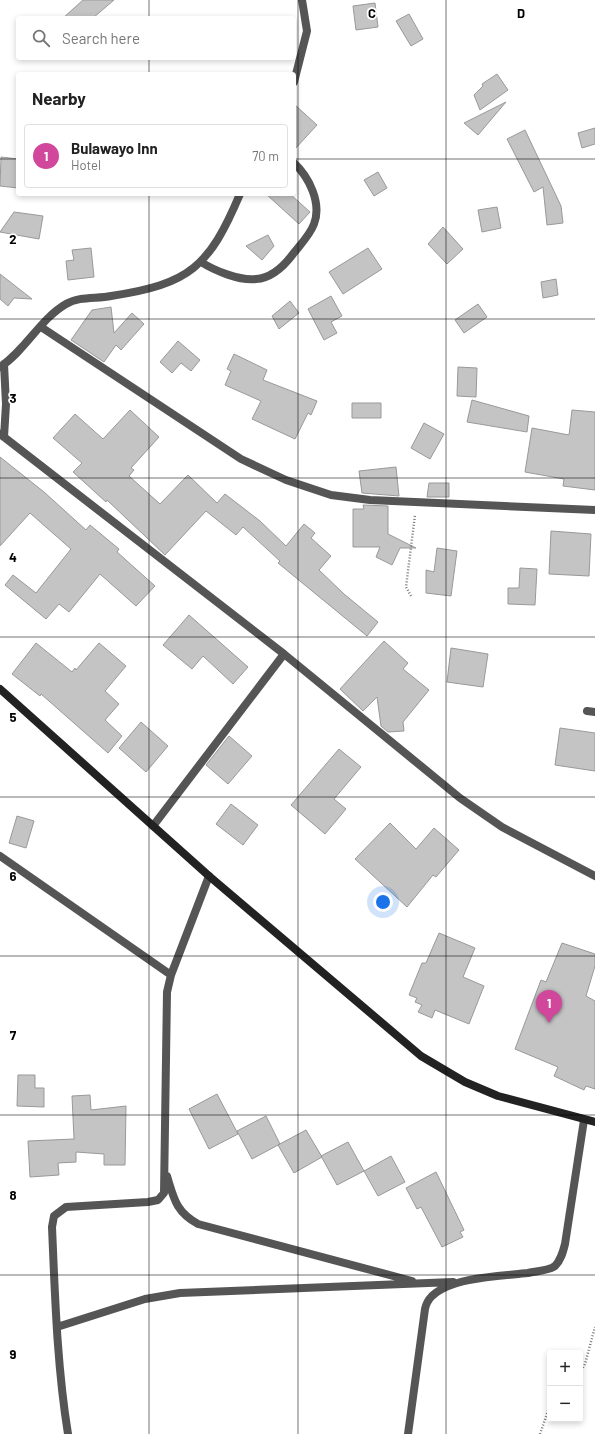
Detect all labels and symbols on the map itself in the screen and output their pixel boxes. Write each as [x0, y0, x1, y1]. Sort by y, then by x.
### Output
text: C [368, 5, 376, 21]
text: D [517, 5, 525, 21]
text: 2 [9, 231, 17, 247]
text: 3 [9, 390, 17, 406]
text: 4 [9, 549, 17, 565]
text: 5 [9, 709, 17, 725]
text: 6 [10, 868, 17, 884]
your location [373, 892, 393, 912]
pin: 1 [536, 990, 562, 1023]
text: 7 [10, 1027, 17, 1043]
text: 8 [9, 1187, 17, 1203]
text: 9 [10, 1346, 17, 1362]

